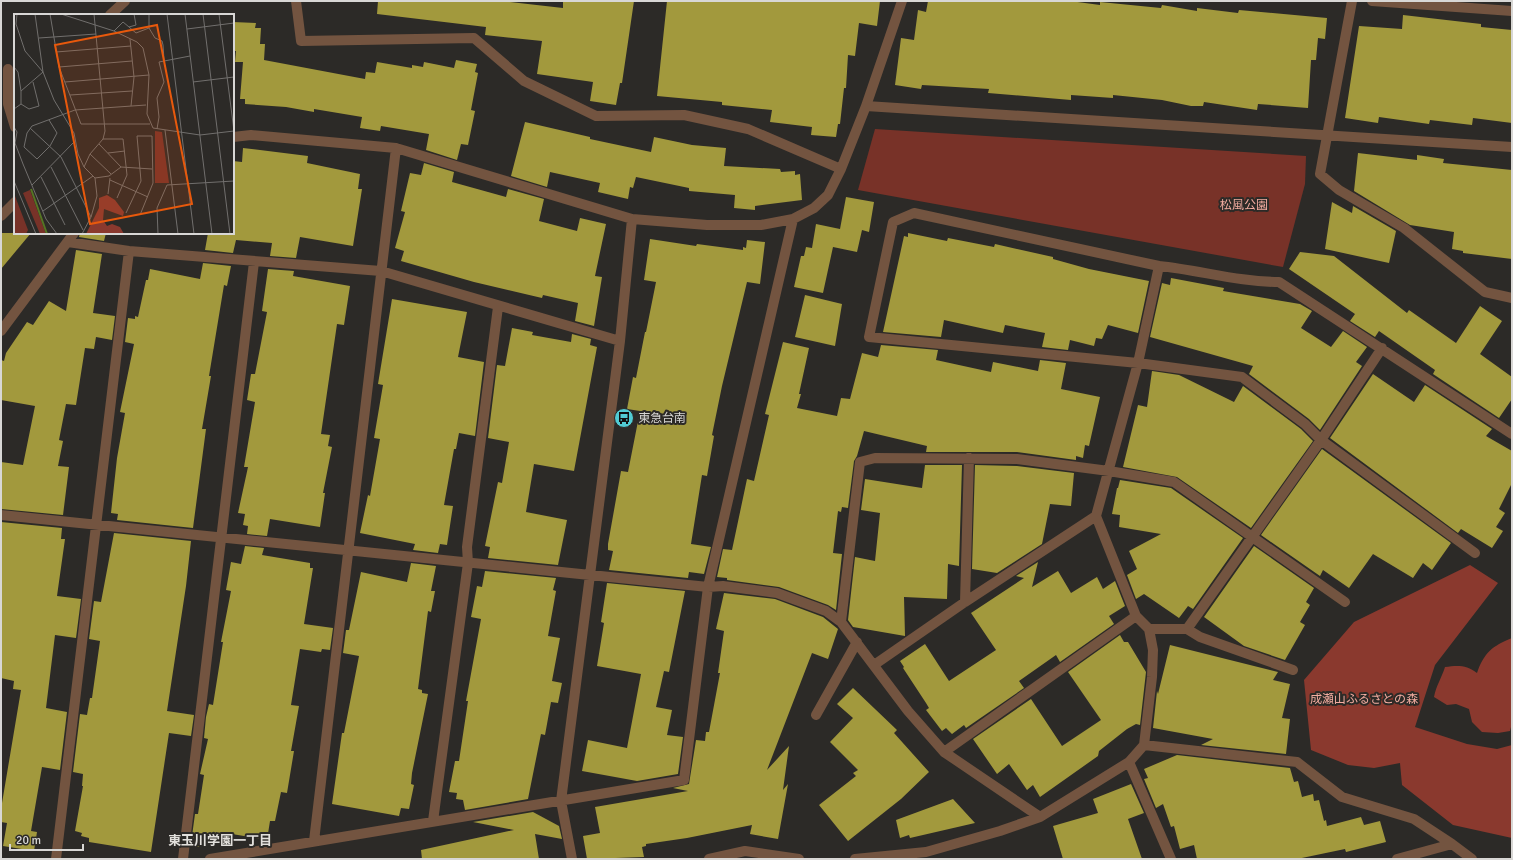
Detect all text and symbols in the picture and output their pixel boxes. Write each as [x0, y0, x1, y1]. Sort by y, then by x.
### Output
inset map [14, 14, 234, 234]
park label: 松風公園 [1220, 198, 1268, 213]
bus stop icon: 東急台南 [613, 407, 635, 429]
place label: 東急台南 [638, 411, 686, 426]
park label: 成瀬山ふるさとの森 [1310, 692, 1418, 707]
scale bar [10, 826, 83, 852]
text: 20 m [16, 833, 41, 848]
district label: 東玉川学園一丁目 [168, 833, 272, 849]

